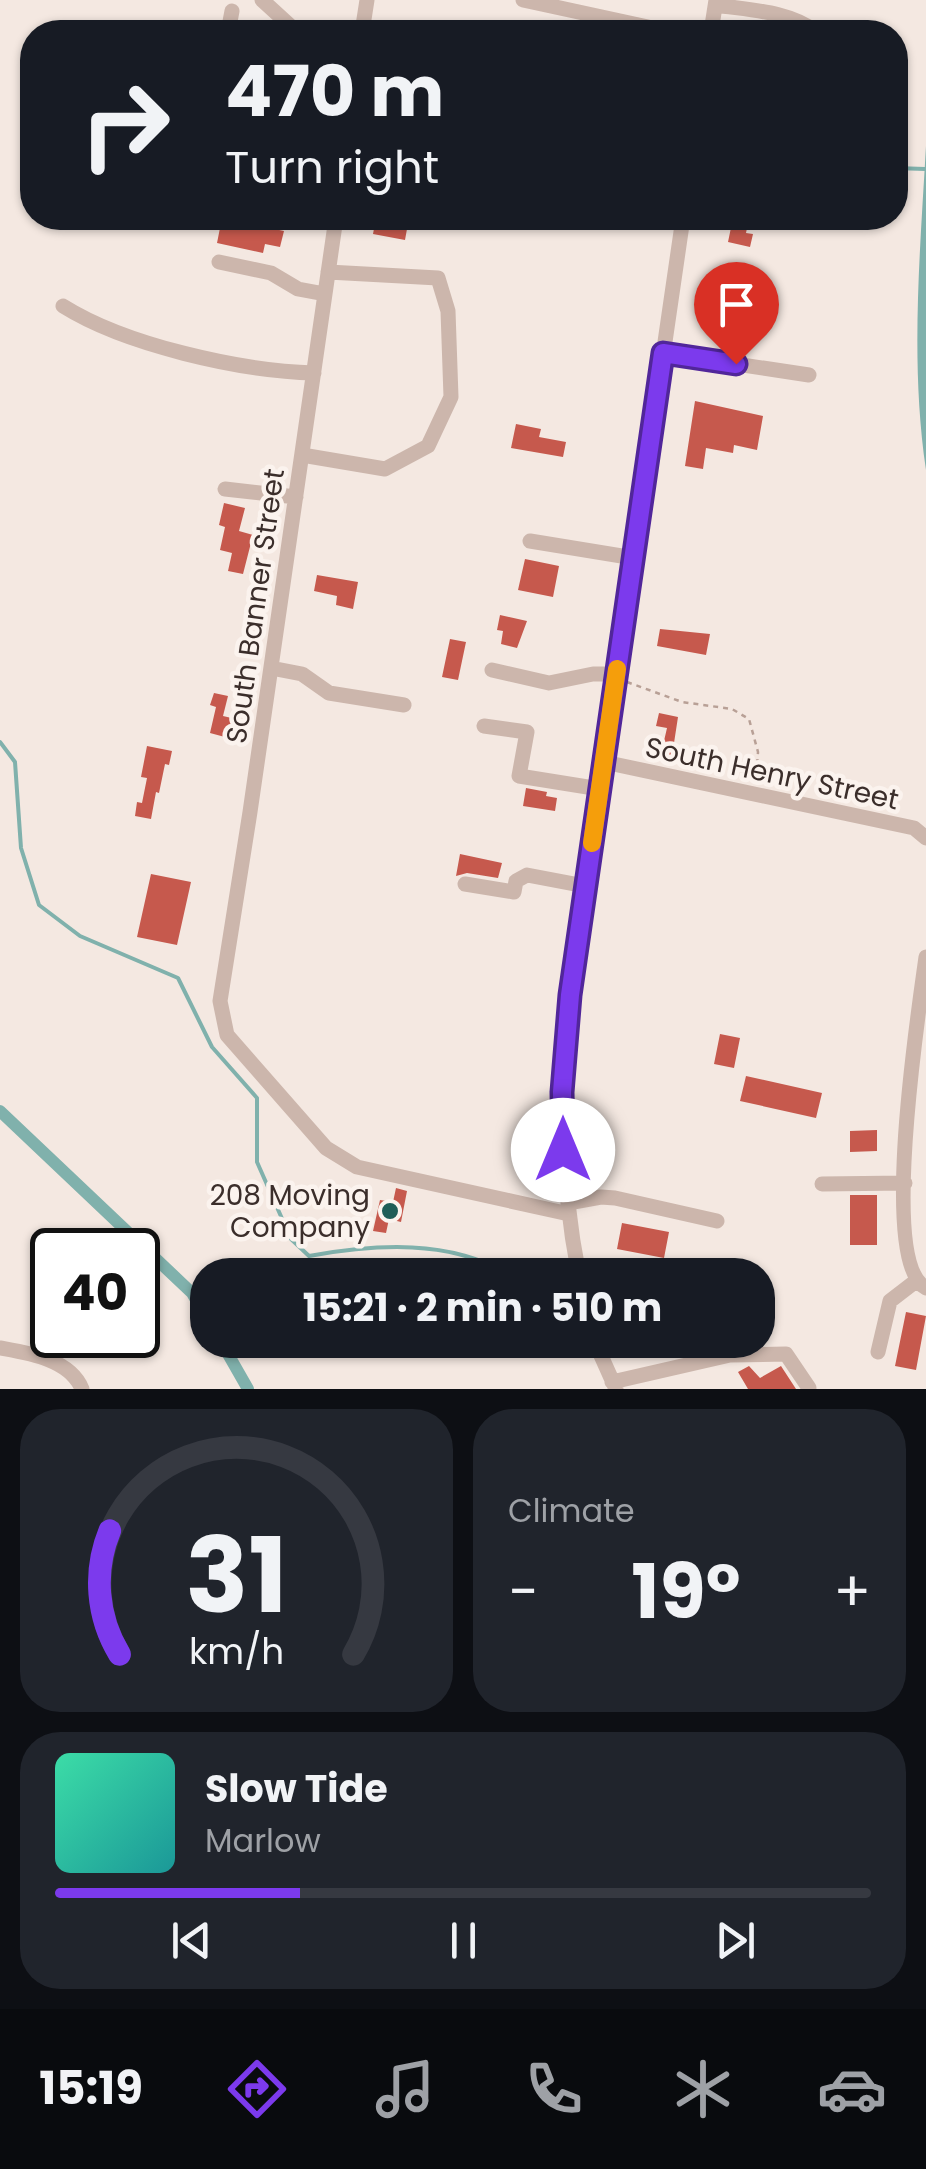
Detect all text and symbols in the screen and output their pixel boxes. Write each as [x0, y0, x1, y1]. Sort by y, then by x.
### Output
text: 470 m [225, 42, 444, 141]
icon: right [60, 60, 190, 190]
text: Turn right [225, 136, 439, 199]
pin [694, 262, 779, 365]
icon: arrive [709, 277, 764, 332]
street label: South Banner Street [217, 466, 294, 746]
street label: South Henry Street [642, 728, 902, 819]
position arrow [511, 1098, 615, 1202]
place label: 208 Moving Company [210, 1176, 370, 1247]
marker: 208 Moving Company [379, 1200, 401, 1222]
speed limit sign: 40 [30, 1228, 160, 1358]
text: 15:21 · 2 min · 510 m [303, 1281, 662, 1334]
text: Climate [508, 1488, 635, 1533]
text: 31 [185, 1503, 288, 1648]
text: 19° [631, 1539, 740, 1644]
text: − [508, 1553, 538, 1630]
text: + [833, 1553, 871, 1630]
text: km/h [189, 1626, 284, 1677]
text: Slow Tide [205, 1762, 388, 1815]
text: Marlow [205, 1818, 321, 1863]
icon: previous [164, 1913, 219, 1968]
icon: pause [436, 1913, 491, 1968]
icon: next [708, 1913, 763, 1968]
icon: directions [222, 2054, 292, 2124]
icon: music [370, 2054, 440, 2124]
icon: phone [519, 2054, 589, 2124]
icon: climate [668, 2054, 738, 2124]
icon: car [817, 2054, 887, 2124]
text: 15:19 [39, 2057, 143, 2120]

